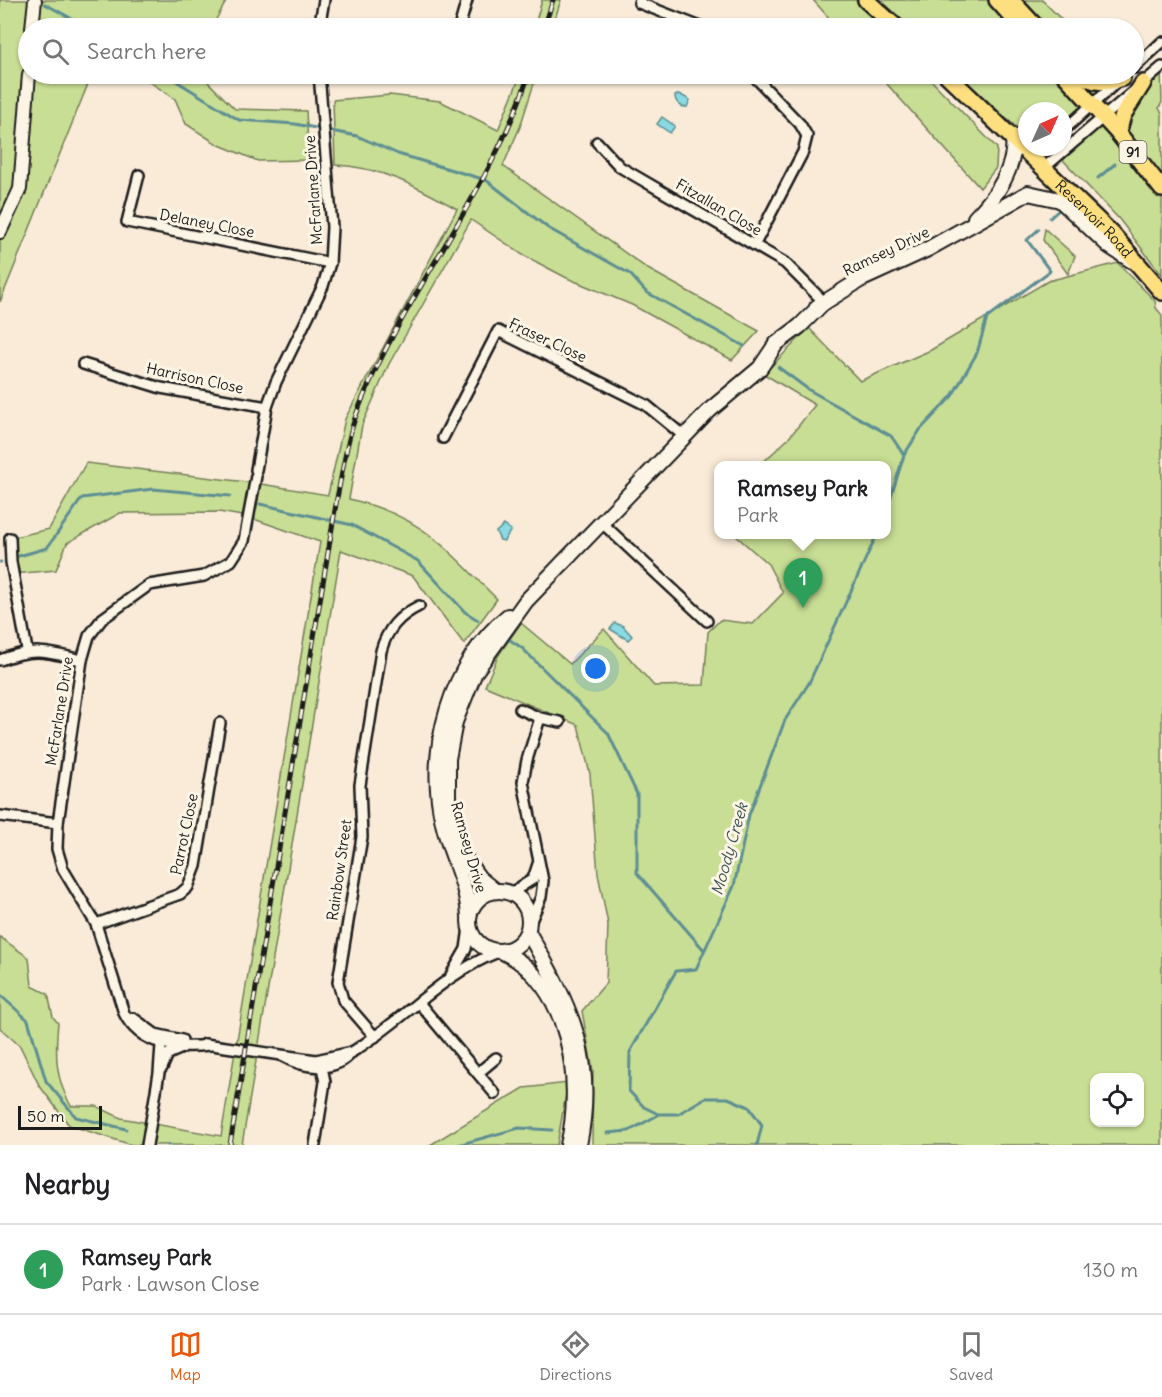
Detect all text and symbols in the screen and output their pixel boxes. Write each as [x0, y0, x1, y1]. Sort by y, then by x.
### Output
search box [18, 18, 1144, 84]
icon: search [39, 35, 72, 68]
text: Search here [87, 37, 206, 65]
north arrow [1018, 102, 1072, 156]
street label: McFarlane Drive [300, 135, 326, 245]
road number: 91 [1120, 141, 1146, 163]
street label: Fitzallan Close [672, 175, 766, 239]
street label: Reservoir Road [1052, 175, 1137, 261]
street label: Delaney Close [158, 205, 256, 241]
street label: Ramsey Drive [840, 222, 932, 280]
street label: Fraser Close [506, 314, 590, 366]
street label: Harrison Close [145, 358, 245, 398]
popup [714, 461, 891, 539]
text: Ramsey Park [737, 474, 868, 502]
text: Park [737, 502, 778, 527]
pin: 1 [784, 558, 822, 608]
your location [581, 654, 610, 683]
street label: McFarlane Drive [41, 655, 77, 767]
street label: Parrot Close [166, 792, 202, 876]
street label: Ramsey Drive [447, 799, 491, 895]
water label: Moody Creek [706, 799, 752, 897]
street label: Rainbow Street [322, 818, 356, 922]
map controls [1090, 1073, 1144, 1127]
button: locate [1090, 1073, 1144, 1127]
scale bar [18, 1103, 102, 1130]
text: 50 m [27, 1106, 65, 1126]
text: Nearby [24, 1168, 110, 1201]
text: Ramsey Park [81, 1243, 212, 1271]
text: 1 [40, 1257, 47, 1282]
text: 130 m [1083, 1257, 1138, 1282]
text: Park · Lawson Close [81, 1271, 260, 1296]
tab: Map [169, 1328, 202, 1384]
tab: Directions [539, 1328, 612, 1384]
tab: Saved [949, 1328, 993, 1384]

